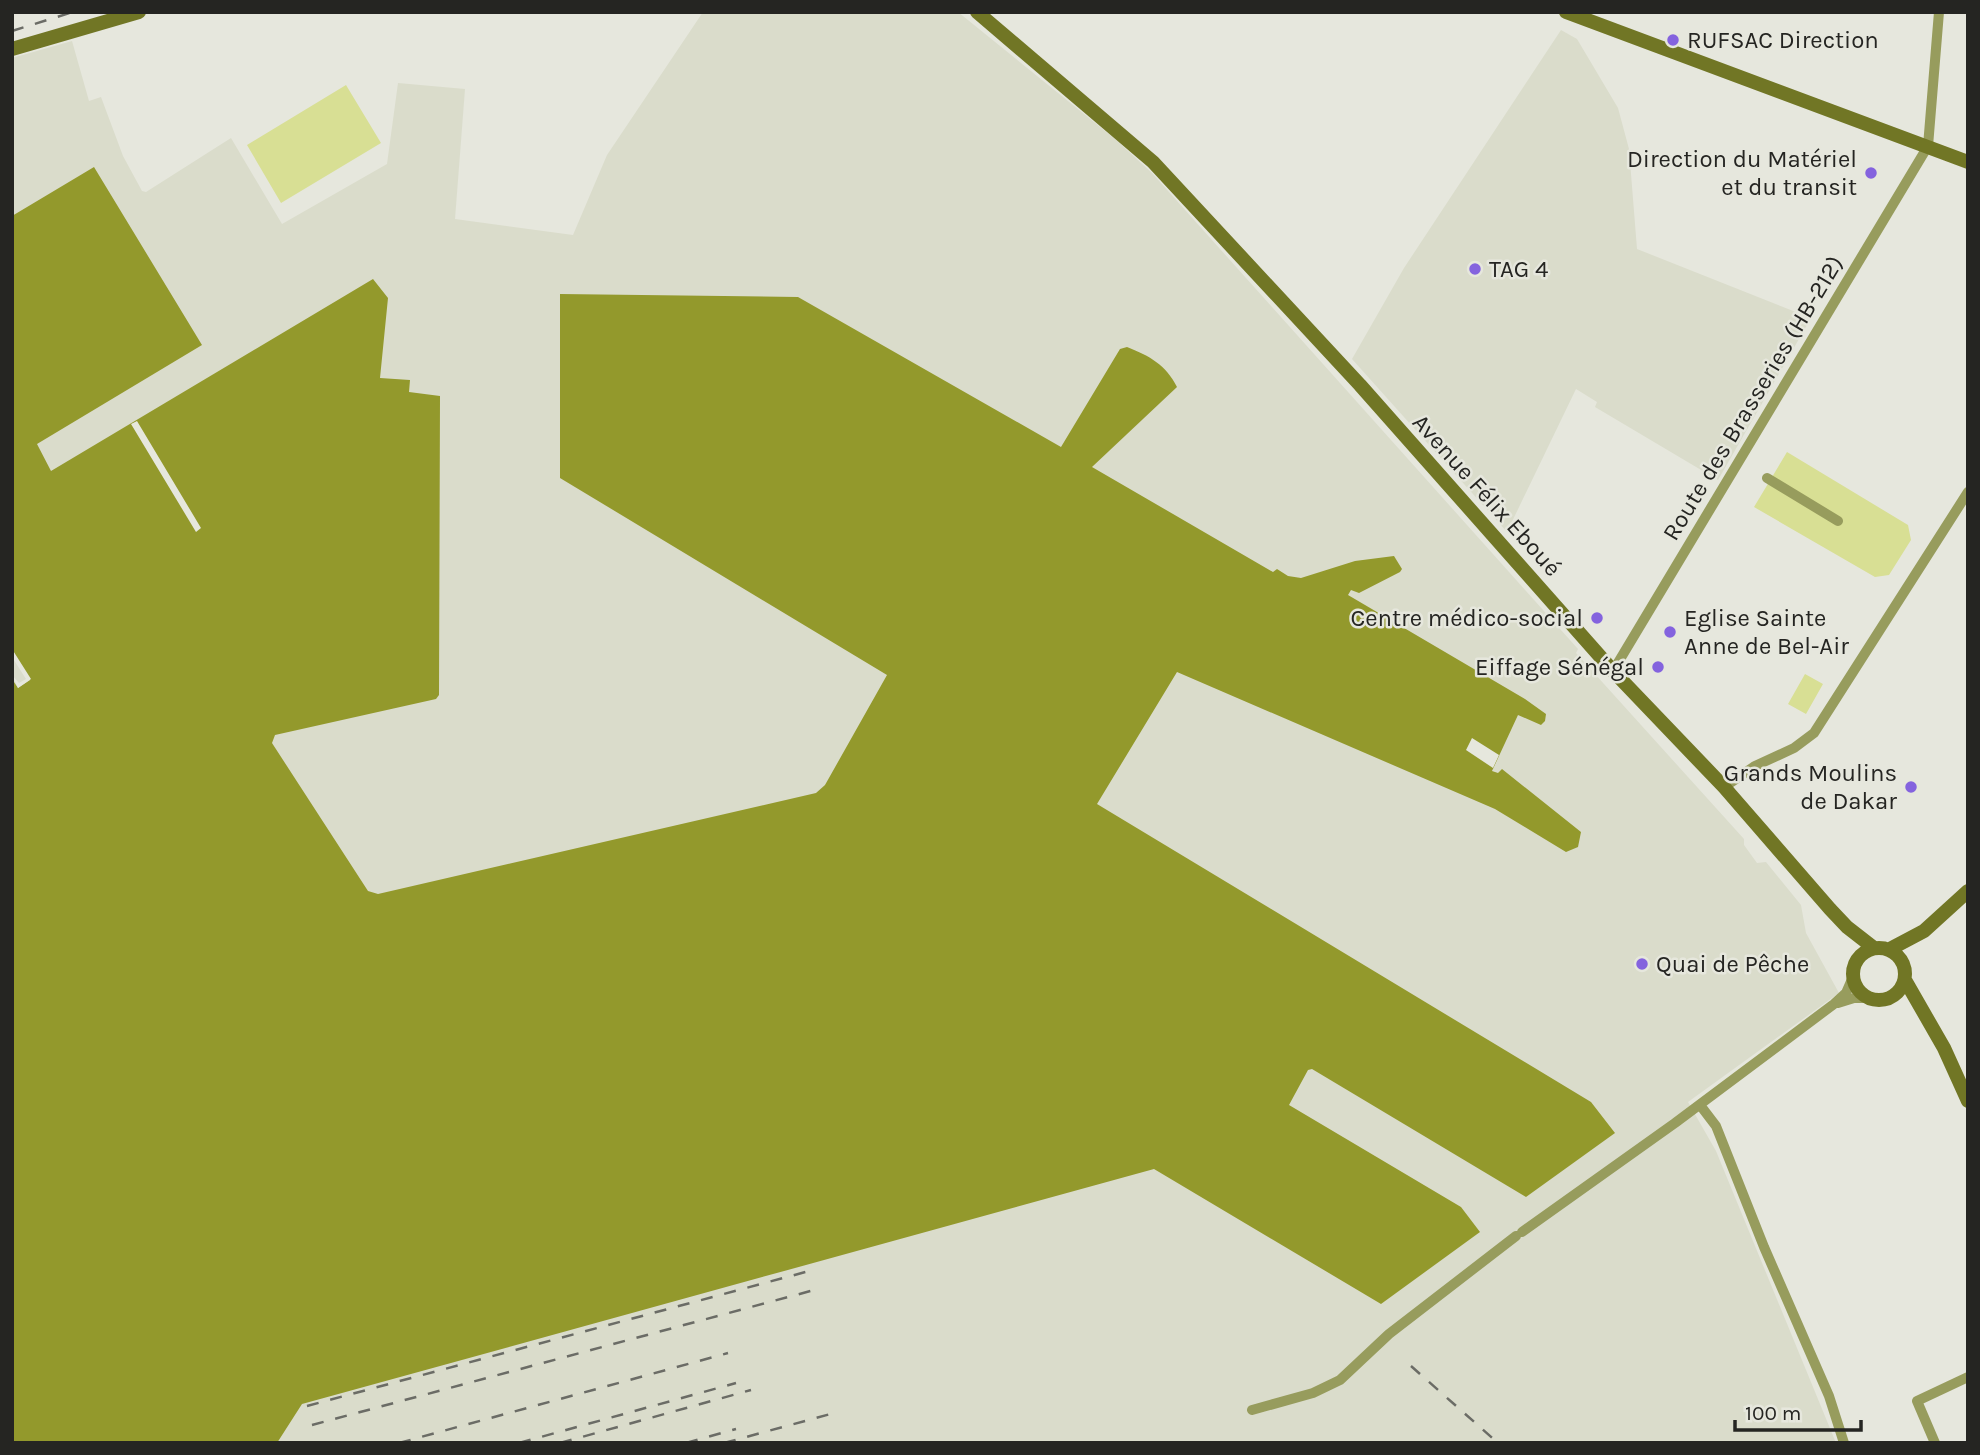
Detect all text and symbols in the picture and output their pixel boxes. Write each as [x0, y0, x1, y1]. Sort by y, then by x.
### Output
place label: RUFSAC Direction [1687, 26, 1879, 54]
marker: RUFSAC Direction [1665, 32, 1681, 48]
place label: Direction du Matériel et du transit [1627, 145, 1857, 201]
marker: Direction du Matériel et du transit [1863, 165, 1879, 181]
street label: Route des Brasseries (HB-212) [1657, 251, 1849, 545]
place label: TAG 4 [1489, 255, 1548, 283]
marker: TAG 4 [1467, 261, 1483, 277]
street label: Avenue Félix Eboué [1407, 408, 1567, 582]
place label: Centre médico-social [1351, 604, 1583, 632]
place label: Eglise Sainte Anne de Bel-Air [1684, 604, 1849, 660]
marker: Centre médico-social [1589, 610, 1605, 626]
marker: Eglise Sainte Anne de Bel-Air [1662, 624, 1678, 640]
place label: Eiffage Sénégal [1475, 653, 1644, 681]
marker: Eiffage Sénégal [1650, 659, 1666, 675]
place label: Grands Moulins de Dakar [1724, 759, 1897, 815]
marker: Grands Moulins de Dakar [1903, 779, 1919, 795]
place label: Quai de Pêche [1656, 950, 1809, 978]
marker: Quai de Pêche [1634, 956, 1650, 972]
scale bar [1735, 1388, 1861, 1432]
text: 100 m [1745, 1401, 1802, 1425]

